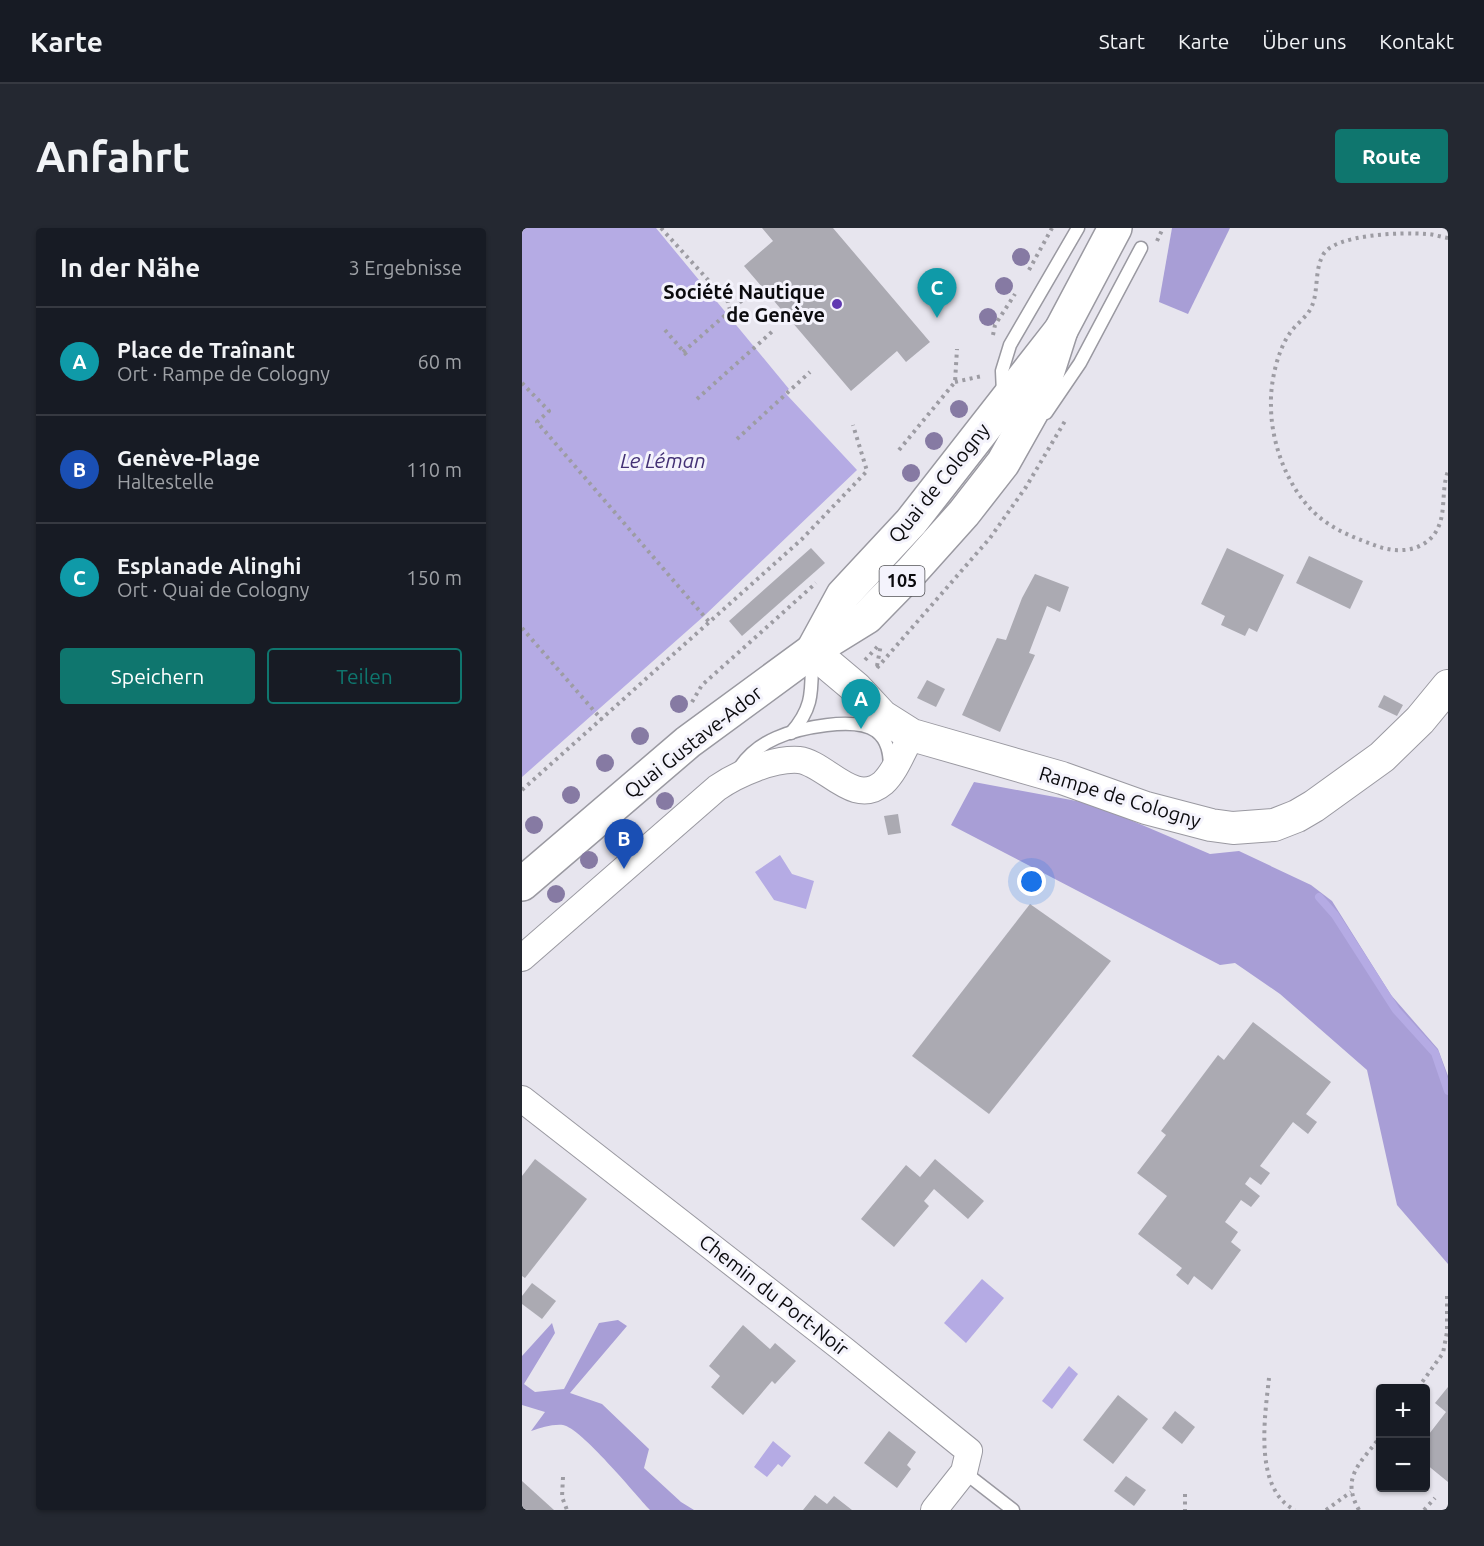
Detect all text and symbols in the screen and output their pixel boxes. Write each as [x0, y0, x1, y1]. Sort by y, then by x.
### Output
text: Karte [30, 26, 103, 57]
text: Start [1099, 29, 1145, 53]
text: Karte [1178, 29, 1229, 53]
text: Über uns [1262, 29, 1346, 53]
text: Kontakt [1379, 29, 1454, 53]
button: Route [1335, 129, 1448, 183]
text: Anfahrt [36, 133, 190, 180]
text: In der Nähe [60, 253, 200, 282]
text: 3 Ergebnisse [348, 256, 462, 279]
pin: C [918, 268, 956, 318]
place label: Société Nautique de Genève [663, 280, 825, 326]
marker: Société Nautique de Genève [830, 297, 844, 311]
text: Place de Traînant [117, 337, 295, 362]
text: A [72, 350, 87, 373]
text: 60 m [418, 350, 462, 373]
text: Ort · Rampe de Cologny [117, 362, 330, 385]
street label: Quai de Cologny [883, 418, 994, 547]
text: Genève-Plage [117, 445, 260, 470]
water label: Le Léman [620, 448, 706, 472]
text: B [73, 458, 86, 481]
text: 110 m [406, 458, 462, 481]
text: Haltestelle [117, 470, 214, 493]
text: Esplanade Alinghi [117, 553, 301, 578]
text: C [73, 566, 86, 589]
text: 150 m [406, 566, 462, 589]
road number: 105 [880, 566, 925, 596]
text: Ort · Quai de Cologny [117, 578, 309, 601]
button: Speichern [60, 648, 255, 704]
button: Teilen [267, 648, 462, 704]
street label: Quai Gustave-Ador [619, 680, 767, 803]
pin: A [842, 680, 880, 729]
street label: Rampe de Cologny [1037, 761, 1204, 832]
pin: B [604, 820, 644, 869]
your location [1017, 867, 1046, 896]
street label: Chemin du Port-Noir [695, 1229, 854, 1360]
map controls [1376, 1384, 1430, 1492]
button: + [1376, 1384, 1430, 1438]
button: − [1376, 1438, 1430, 1492]

